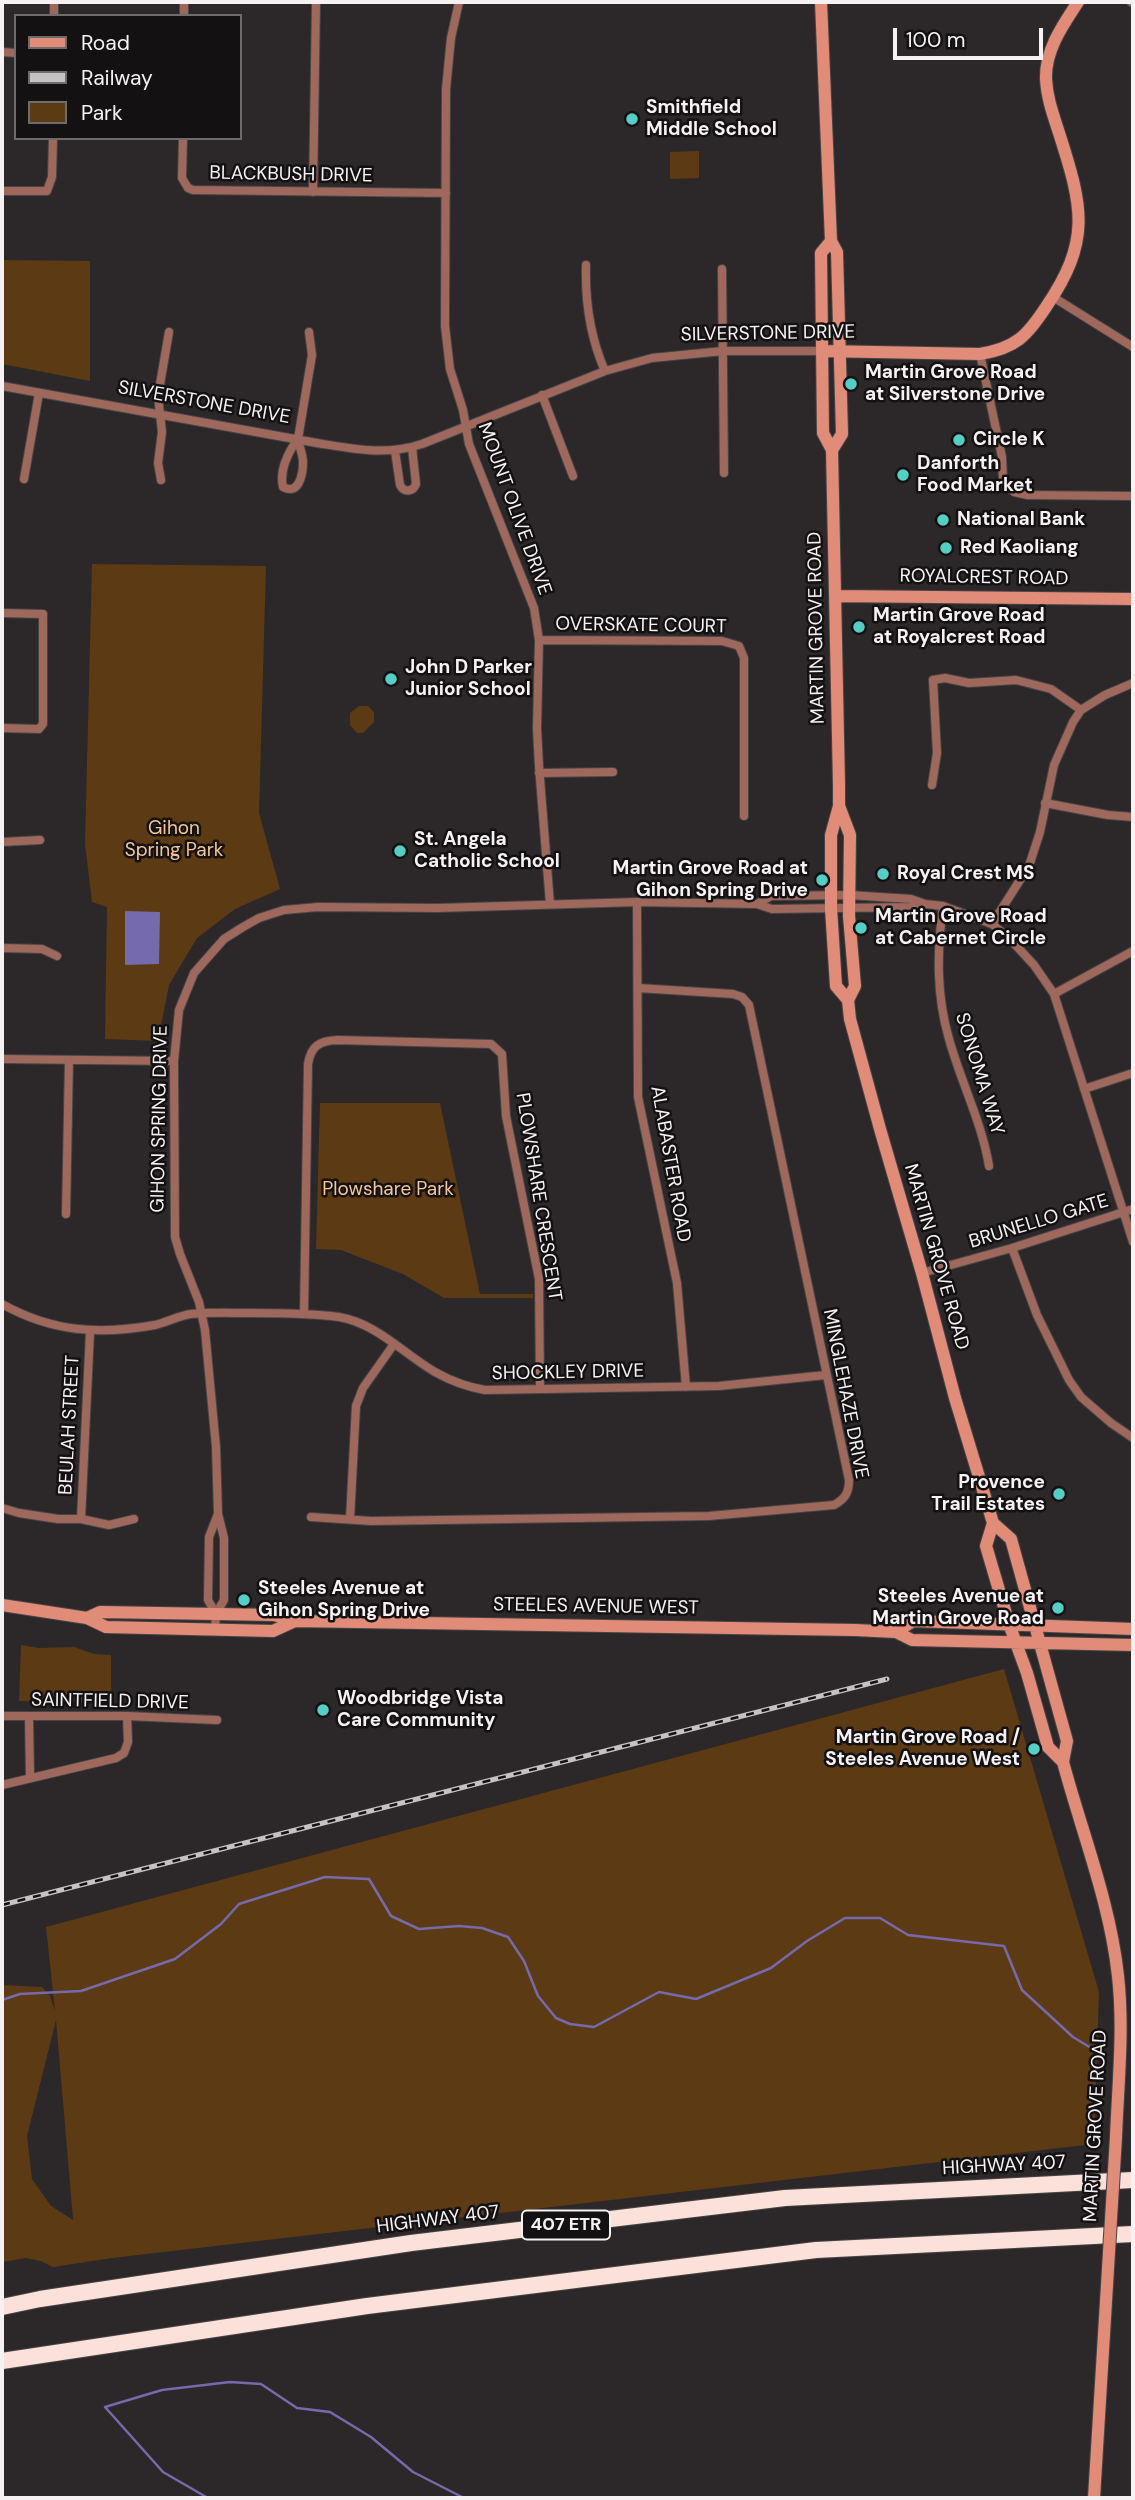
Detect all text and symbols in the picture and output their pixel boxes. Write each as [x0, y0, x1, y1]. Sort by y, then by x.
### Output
legend [14, 14, 242, 140]
scale bar [897, 14, 1048, 58]
text: 100 m [906, 26, 966, 54]
text: Road [81, 29, 130, 57]
text: Railway [81, 64, 153, 92]
place label: Smithfield Middle School [646, 97, 777, 141]
text: Park [81, 99, 122, 127]
marker: Smithfield Middle School [624, 111, 640, 127]
street label: BLACKBUSH DRIVE [209, 162, 373, 188]
street label: SILVERSTONE DRIVE [681, 321, 855, 347]
place label: Martin Grove Road at Silverstone Drive [865, 362, 1045, 406]
marker: Martin Grove Road at Silverstone Drive [843, 376, 859, 392]
street label: SILVERSTONE DRIVE [116, 377, 292, 429]
street label: MOUNT OLIVE DRIVE [472, 420, 556, 598]
place label: Circle K [973, 429, 1045, 451]
marker: Circle K [951, 432, 967, 448]
place label: Danforth Food Market [917, 453, 1033, 497]
marker: Danforth Food Market [895, 467, 911, 483]
place label: National Bank [957, 509, 1085, 531]
marker: National Bank [935, 512, 951, 528]
street label: MARTIN GROVE ROAD [804, 532, 830, 724]
place label: Red Kaoliang [960, 537, 1079, 559]
marker: Red Kaoliang [938, 540, 954, 556]
street label: ROYALCREST ROAD [899, 565, 1069, 591]
place label: Martin Grove Road at Royalcrest Road [873, 605, 1045, 649]
street label: OVERSKATE COURT [555, 613, 727, 639]
marker: Martin Grove Road at Royalcrest Road [851, 619, 867, 635]
place label: John D Parker Junior School [405, 657, 532, 701]
marker: John D Parker Junior School [383, 671, 399, 687]
park label: Gihon Spring Park [125, 818, 223, 862]
place label: St. Angela Catholic School [414, 829, 560, 873]
marker: St. Angela Catholic School [392, 843, 408, 859]
place label: Martin Grove Road at Gihon Spring Drive [613, 858, 808, 902]
place label: Royal Crest MS [897, 863, 1034, 885]
marker: Royal Crest MS [875, 866, 891, 882]
marker: Martin Grove Road at Gihon Spring Drive [814, 872, 830, 888]
place label: Martin Grove Road at Cabernet Circle [875, 906, 1047, 950]
marker: Martin Grove Road at Cabernet Circle [853, 920, 869, 936]
street label: SONOMA WAY [950, 1010, 1008, 1138]
street label: GIHON SPRING DRIVE [147, 1025, 173, 1213]
street label: ALABASTER ROAD [645, 1084, 695, 1244]
street label: PLOWSHARE CRESCENT [510, 1091, 566, 1303]
street label: MARTIN GROVE ROAD [899, 1161, 973, 1353]
park label: Plowshare Park [322, 1179, 454, 1201]
street label: BRUNELLO GATE [967, 1190, 1111, 1254]
street label: MINGLEHAZE DRIVE [817, 1307, 873, 1481]
street label: BEULAH STREET [55, 1354, 85, 1496]
street label: SHOCKLEY DRIVE [492, 1360, 644, 1386]
place label: Provence Trail Estates [931, 1472, 1045, 1516]
marker: Provence Trail Estates [1051, 1486, 1067, 1502]
place label: Steeles Avenue at Gihon Spring Drive [258, 1578, 430, 1622]
place label: Steeles Avenue at Martin Grove Road [872, 1586, 1044, 1630]
marker: Steeles Avenue at Gihon Spring Drive [236, 1592, 252, 1608]
street label: STEELES AVENUE WEST [493, 1594, 699, 1620]
marker: Steeles Avenue at Martin Grove Road [1050, 1600, 1066, 1616]
place label: Woodbridge Vista Care Community [337, 1688, 503, 1732]
street label: SAINTFIELD DRIVE [31, 1689, 189, 1715]
marker: Woodbridge Vista Care Community [315, 1702, 331, 1718]
place label: Martin Grove Road / Steeles Avenue West [825, 1727, 1020, 1771]
marker: Martin Grove Road / Steeles Avenue West [1026, 1741, 1042, 1757]
street label: MARTIN GROVE ROAD [1080, 2029, 1112, 2223]
street label: HIGHWAY 407 [942, 2151, 1066, 2181]
street label: HIGHWAY 407 [375, 2201, 501, 2239]
road number: 407 ETR [522, 2210, 610, 2239]

